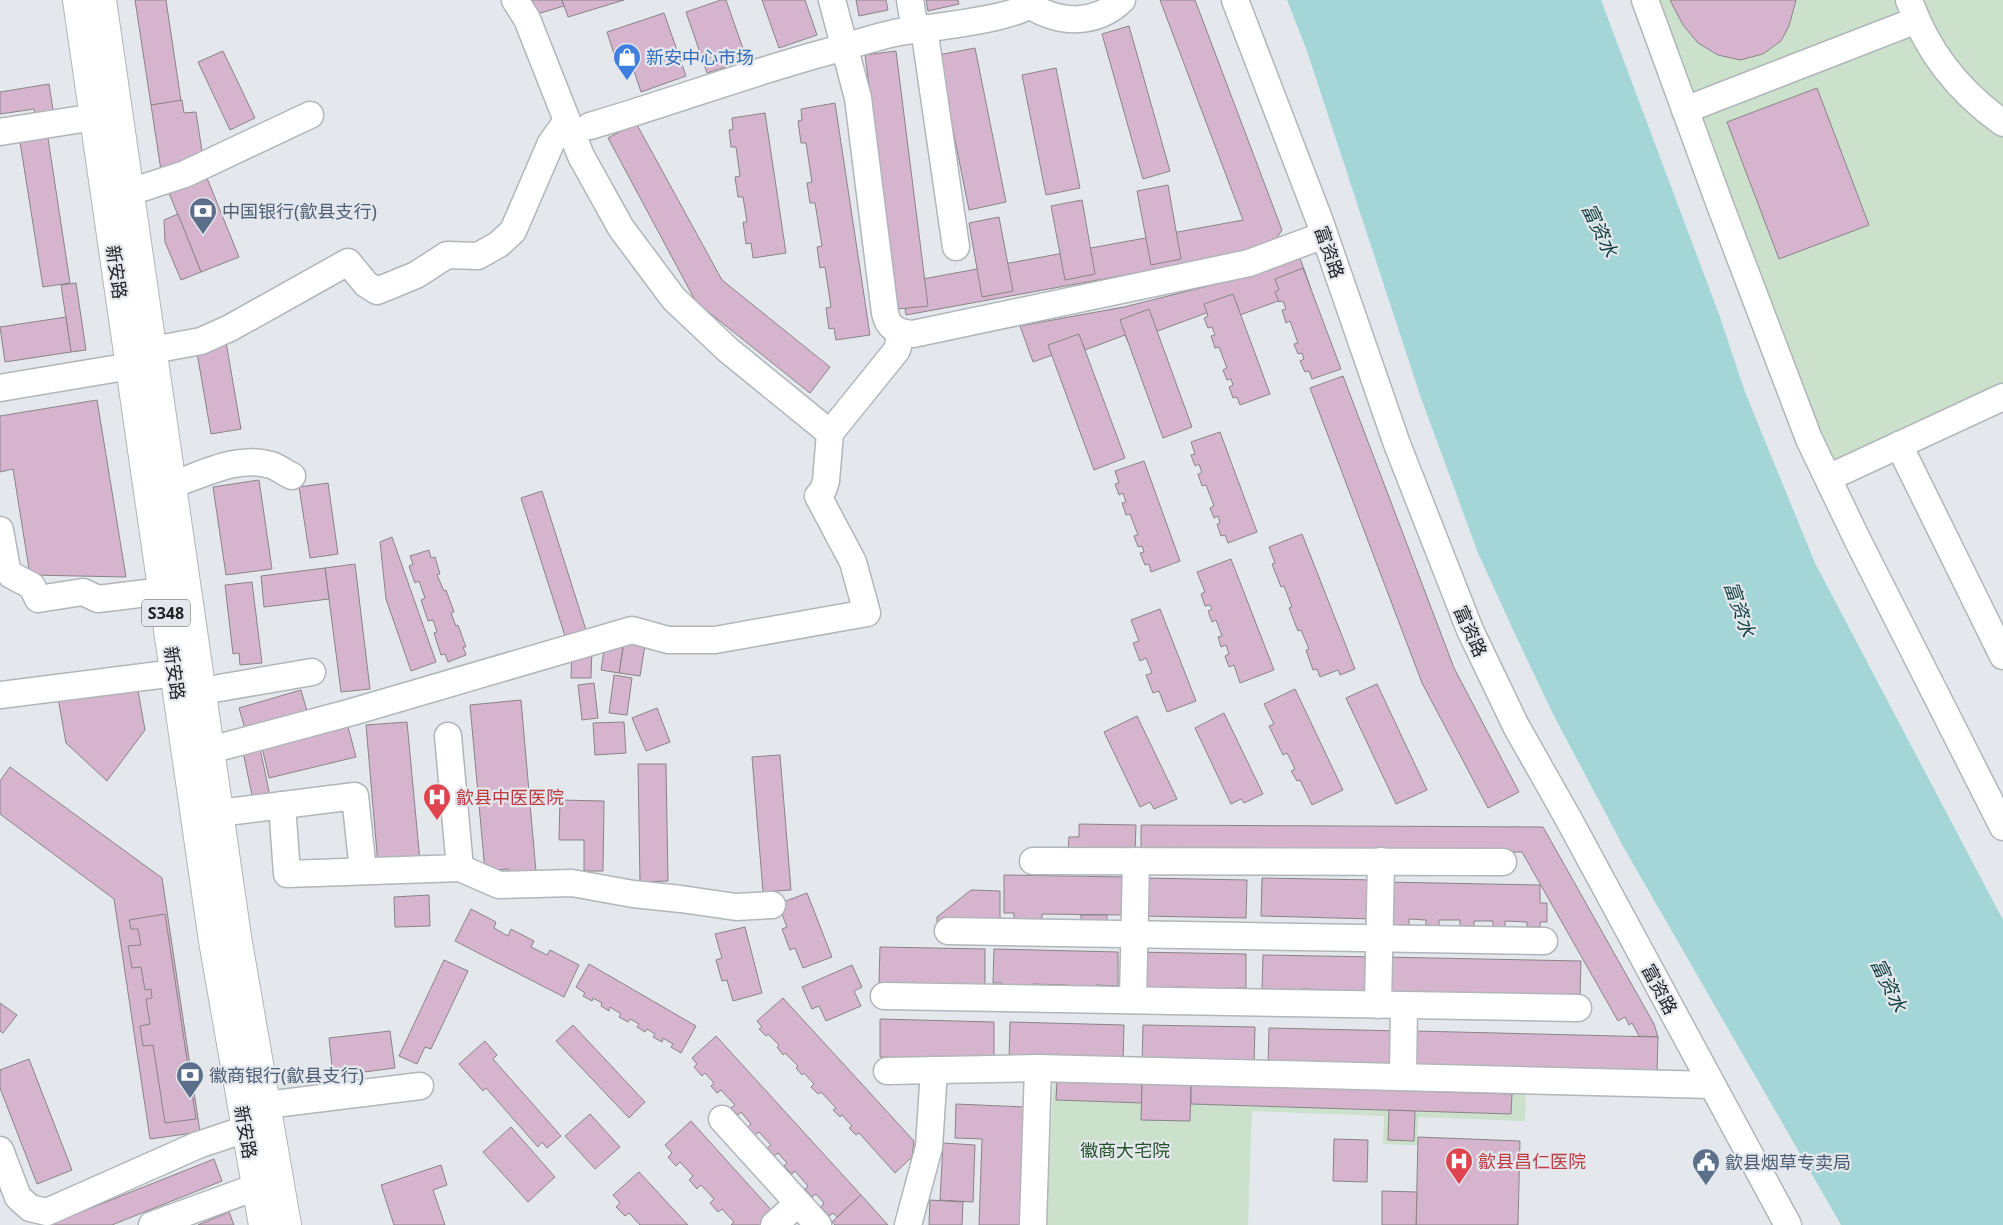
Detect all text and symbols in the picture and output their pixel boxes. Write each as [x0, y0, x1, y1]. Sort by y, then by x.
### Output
shop icon: 新安中心市场 [612, 42, 642, 81]
place label: 新安中心市场 [646, 45, 754, 69]
bank icon: 中国银行(歙县支行) [188, 196, 218, 235]
place label: 中国银行(歙县支行) [222, 199, 377, 223]
water label: 富资水 [1576, 199, 1625, 262]
street label: 富资路 [1310, 223, 1350, 281]
street label: 新安路 [101, 244, 133, 300]
water label: 富资水 [1718, 578, 1762, 641]
road number: S348 [142, 600, 190, 626]
street label: 富资路 [1449, 601, 1493, 661]
street label: 新安路 [159, 645, 191, 701]
hospital icon: 歙县中医医院 [422, 782, 452, 821]
place label: 歙县中医医院 [456, 785, 564, 809]
water label: 富资水 [1865, 954, 1914, 1017]
street label: 富资路 [1637, 960, 1683, 1018]
bank icon: 徽商银行(歙县支行) [175, 1060, 205, 1099]
place label: 徽商银行(歙县支行) [209, 1063, 364, 1087]
street label: 新安路 [229, 1103, 263, 1161]
park label: 徽商大宅院 [1080, 1138, 1170, 1162]
hospital icon: 歙县昌仁医院 [1444, 1146, 1474, 1185]
public building icon: 歙县烟草专卖局 [1691, 1147, 1721, 1186]
place label: 歙县昌仁医院 [1478, 1149, 1586, 1173]
place label: 歙县烟草专卖局 [1725, 1150, 1851, 1174]

